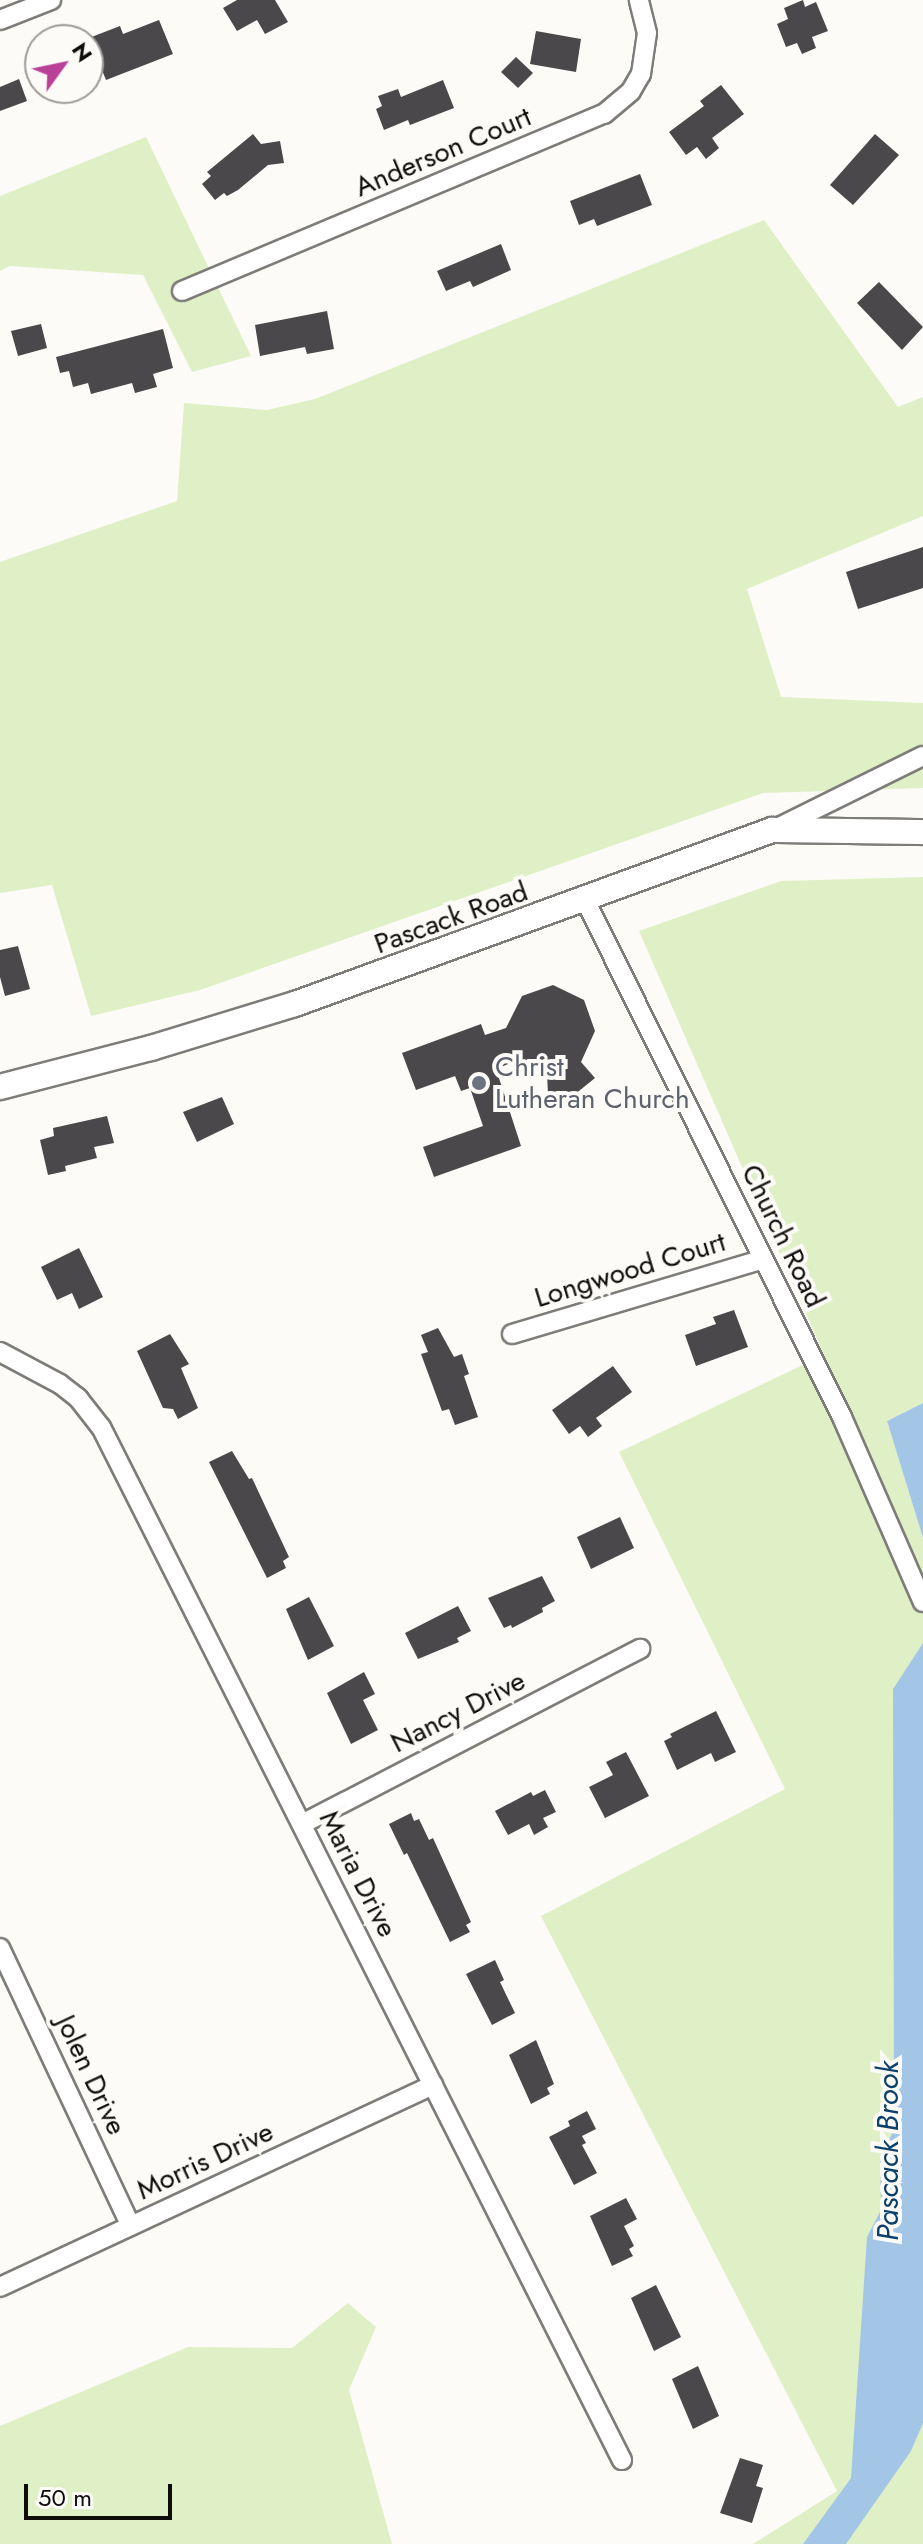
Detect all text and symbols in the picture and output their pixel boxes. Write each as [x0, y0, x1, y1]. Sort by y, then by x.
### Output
north arrow [24, 24, 104, 104]
text: N [64, 36, 101, 68]
street label: Anderson Court [350, 100, 536, 204]
street label: Pascack Road [370, 875, 532, 961]
place label: Christ Lutheran Church [495, 1050, 690, 1116]
marker: Christ Lutheran Church [470, 1074, 488, 1092]
street label: Church Road [734, 1159, 832, 1313]
street label: Longwood Court [531, 1225, 729, 1315]
street label: Nancy Drive [385, 1664, 531, 1760]
street label: Maria Drive [312, 1805, 404, 1943]
street label: Jolen Drive [49, 2010, 133, 2140]
water label: Pascack Brook [870, 2061, 906, 2241]
street label: Morris Drive [132, 2115, 278, 2207]
scale bar [28, 2468, 176, 2518]
text: 50 m [38, 2480, 92, 2515]

